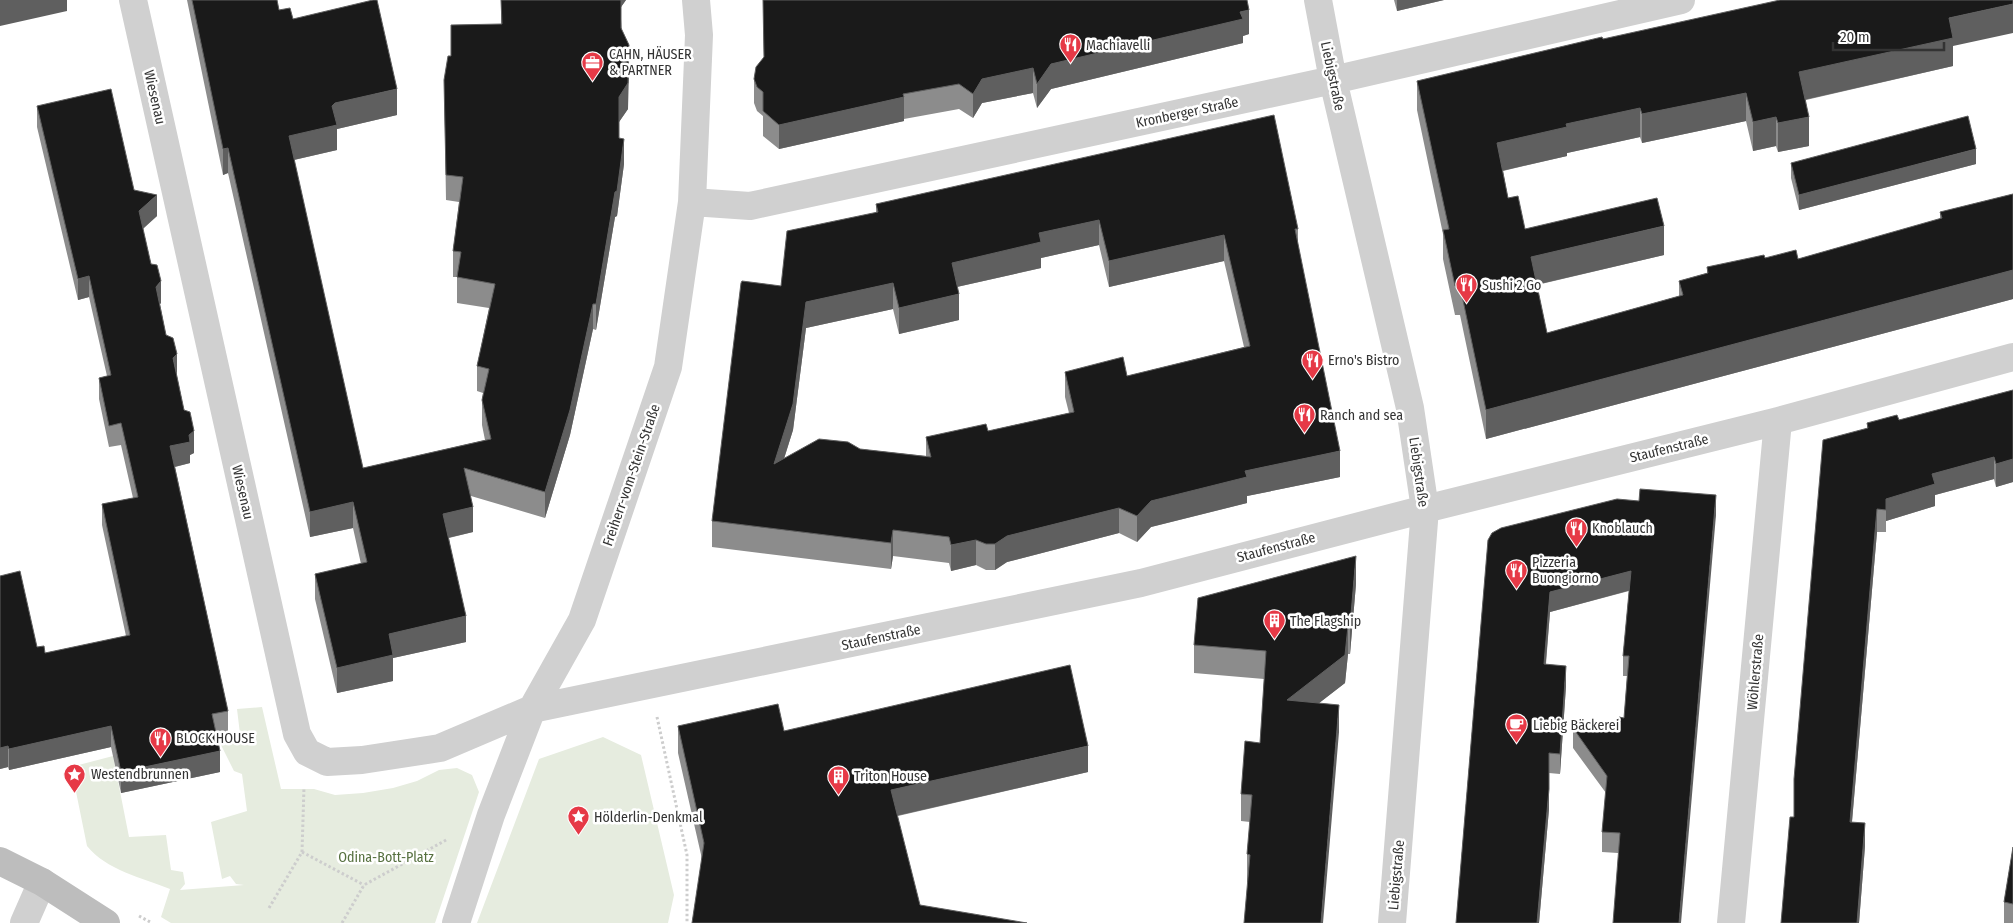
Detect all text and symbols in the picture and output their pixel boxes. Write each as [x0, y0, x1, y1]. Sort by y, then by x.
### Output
scale bar [1833, 20, 1944, 52]
text: 20 m [1840, 28, 1870, 46]
restaurant icon: Machiavelli [1058, 33, 1082, 64]
place label: Machiavelli [1086, 37, 1150, 54]
street label: Liebigstraße [1317, 40, 1348, 112]
place label: CAHN, HÄUSER & PARTNER [609, 46, 692, 79]
office icon: CAHN, HÄUSER & PARTNER [581, 50, 605, 81]
street label: Wiesenau [140, 68, 169, 126]
street label: Kronberger Straße [1134, 93, 1240, 132]
restaurant icon: Sushi 2 Go [1454, 273, 1478, 304]
place label: Sushi 2 Go [1482, 277, 1541, 294]
restaurant icon: Erno's Bistro [1300, 348, 1324, 379]
place label: Erno's Bistro [1328, 352, 1399, 369]
street label: Freiherr-vom-Stein-Straße [599, 402, 664, 548]
restaurant icon: Ranch and sea [1292, 403, 1316, 434]
place label: Ranch and sea [1320, 407, 1403, 424]
street label: Staufenstraße [1628, 431, 1710, 466]
street label: Liebigstraße [1405, 436, 1432, 508]
street label: Wiesenau [228, 463, 257, 521]
restaurant icon: Knoblauch [1564, 516, 1588, 547]
place label: Knoblauch [1592, 520, 1653, 537]
street label: Staufenstraße [1235, 529, 1317, 566]
place label: Pizzeria Buongiorno [1532, 554, 1599, 587]
restaurant icon: Pizzeria Buongiorno [1504, 558, 1528, 589]
building icon: The Flagship [1262, 609, 1286, 640]
place label: The Flagship [1290, 613, 1361, 630]
street label: Staufenstraße [840, 621, 922, 654]
street label: Wöhlerstraße [1744, 633, 1767, 711]
cafe icon: Liebig Bäckerei [1505, 713, 1529, 744]
place label: Liebig Bäckerei [1533, 717, 1619, 734]
restaurant icon: BLOCK HOUSE [148, 726, 172, 757]
place label: BLOCK HOUSE [176, 730, 255, 747]
place icon: Westendbrunnen [63, 762, 87, 793]
building icon: Triton House [826, 764, 850, 795]
place label: Westendbrunnen [91, 766, 189, 783]
place label: Triton House [854, 768, 927, 785]
place icon: Hölderlin-Denkmal [566, 805, 590, 836]
place label: Hölderlin-Denkmal [594, 809, 703, 826]
street label: Liebigstraße [1385, 839, 1408, 911]
park label: Odina-Bott-Platz [338, 849, 434, 866]

